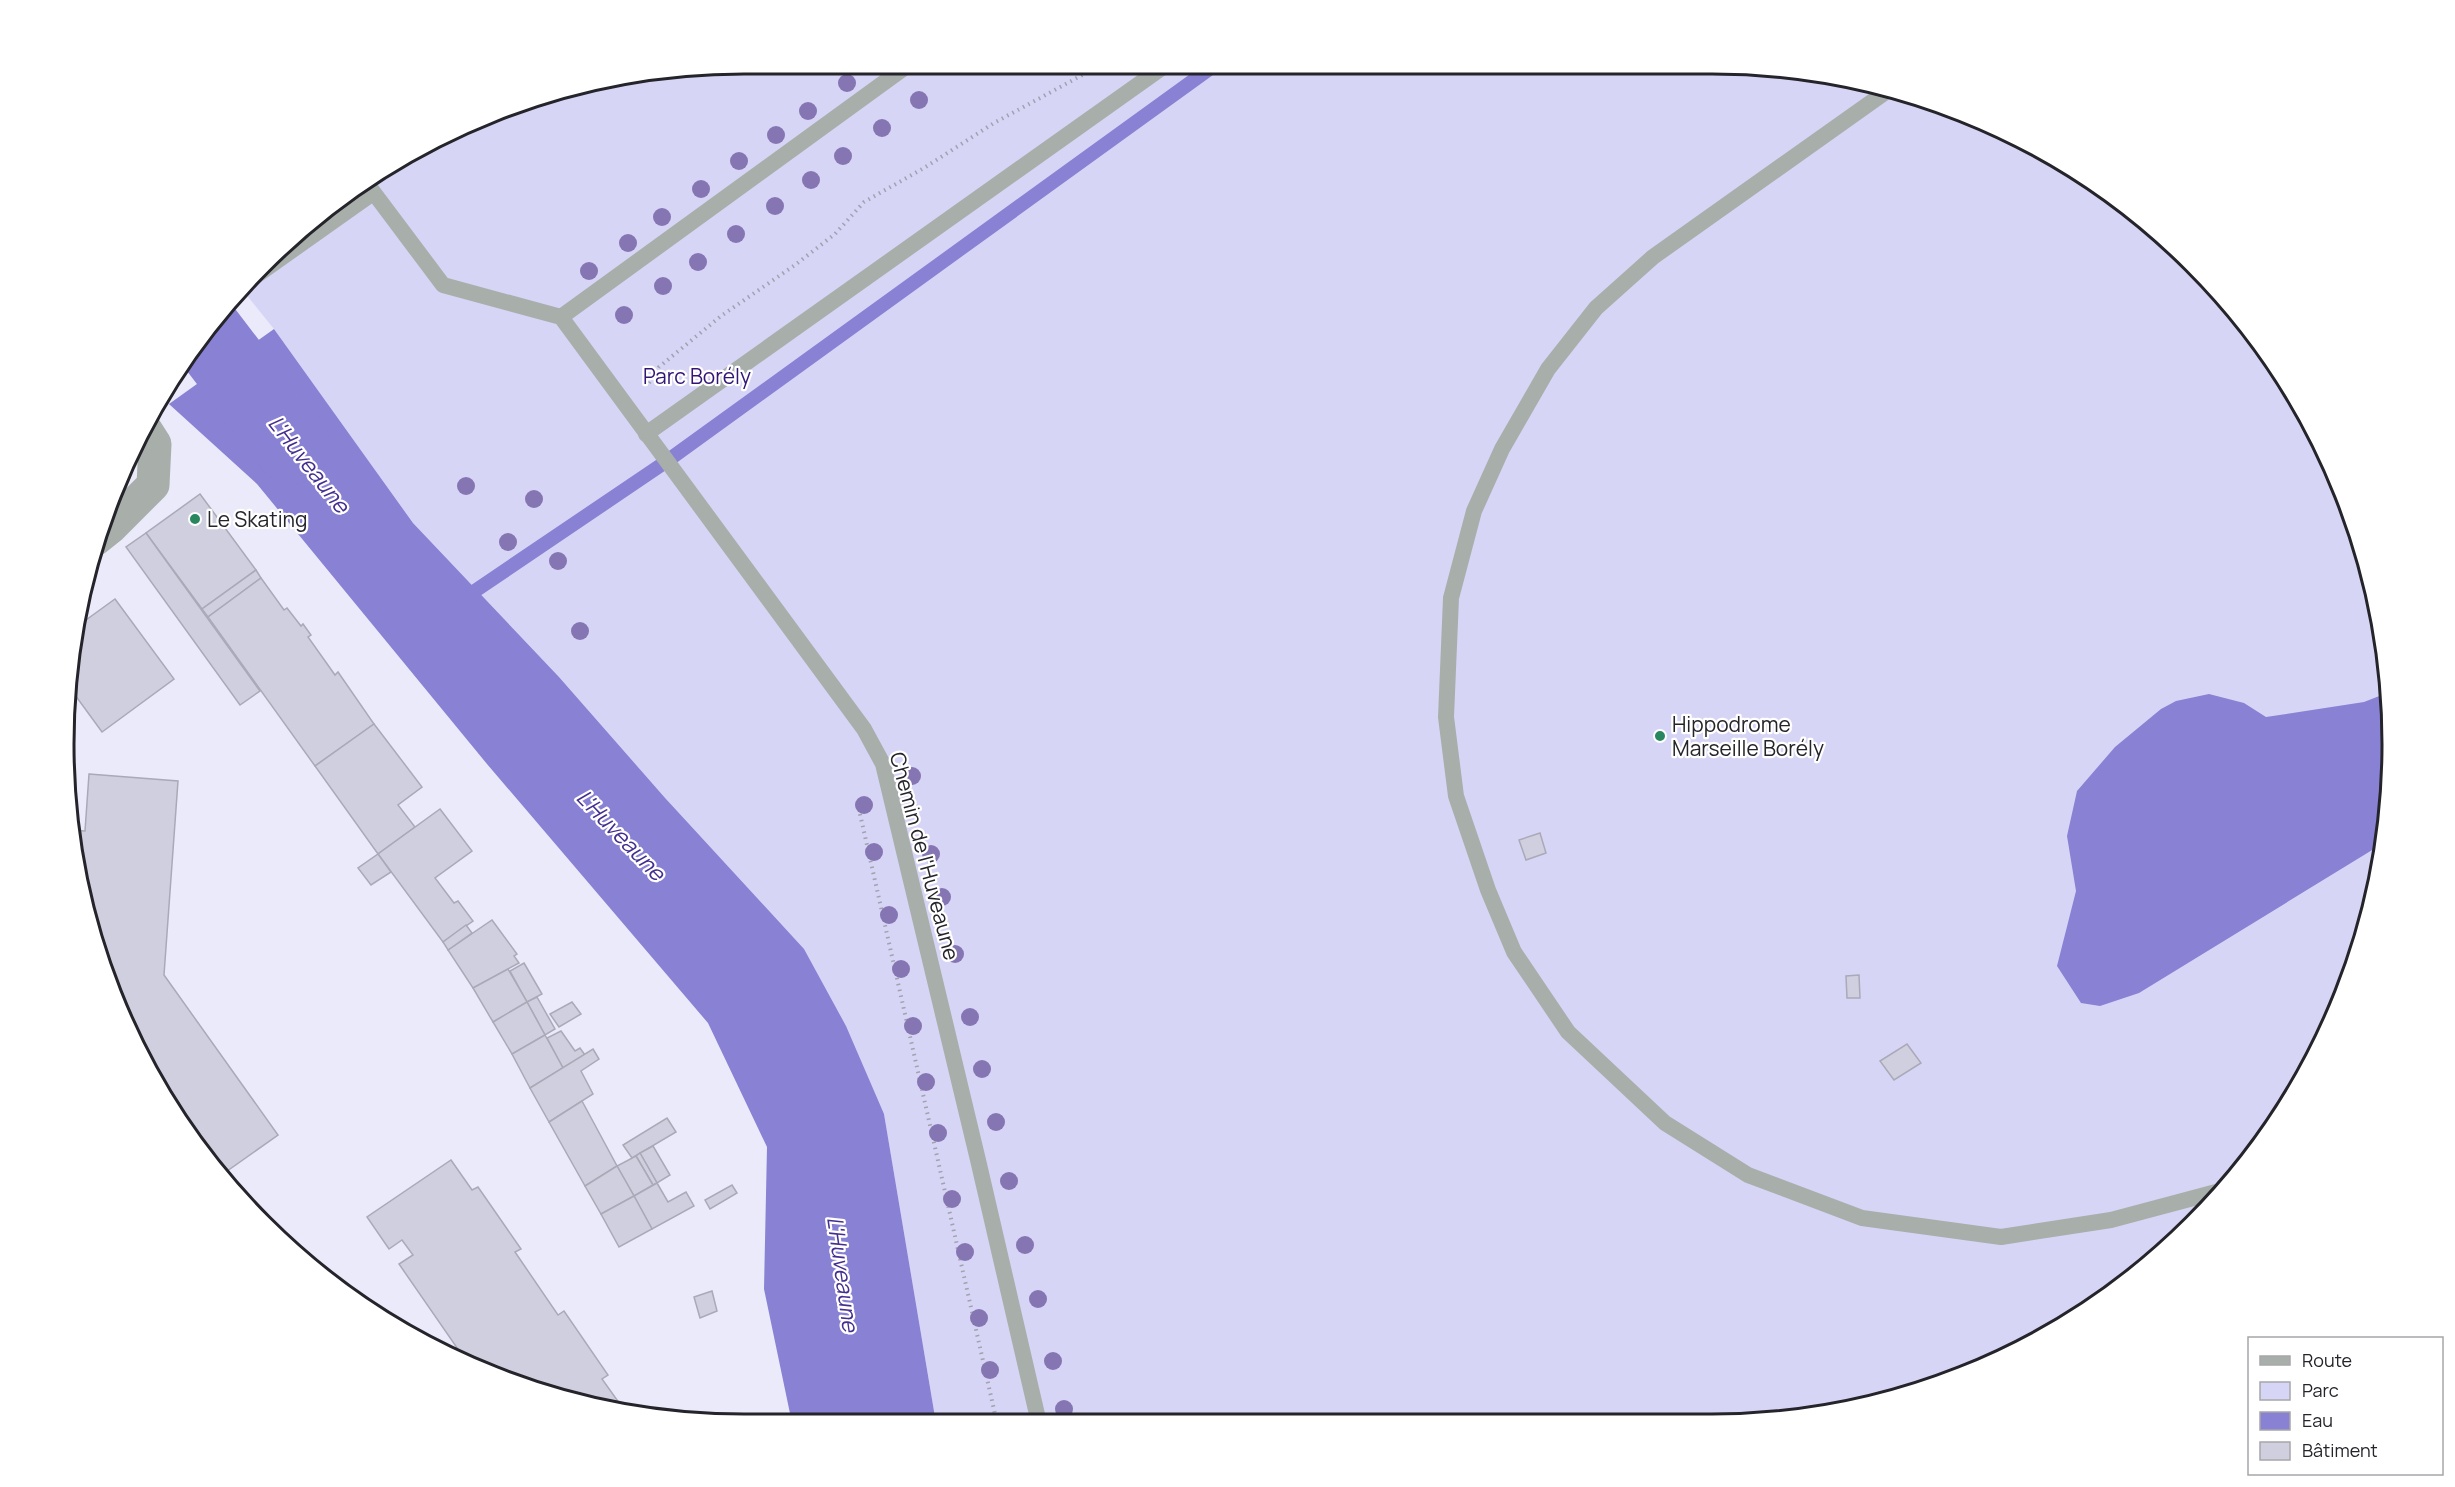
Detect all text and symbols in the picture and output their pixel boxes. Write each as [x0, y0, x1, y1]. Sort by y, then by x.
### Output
park label: Parc Borély [643, 362, 751, 390]
water label: L'Huveaune [261, 409, 357, 520]
place label: Le Skating [207, 505, 307, 533]
marker: Le Skating [188, 512, 202, 526]
place label: Hippodrome Marseille Borély [1672, 710, 1824, 762]
marker: Hippodrome Marseille Borély [1653, 729, 1667, 743]
street label: Chemin de l'Huveaune [884, 749, 966, 963]
water label: L'Huveaune [570, 783, 673, 888]
water label: L'Huveaune [820, 1215, 866, 1335]
legend [2248, 1337, 2443, 1475]
text: Route [2302, 1348, 2352, 1372]
text: Parc [2302, 1378, 2339, 1402]
text: Eau [2302, 1408, 2333, 1432]
text: Bâtiment [2302, 1438, 2378, 1462]

